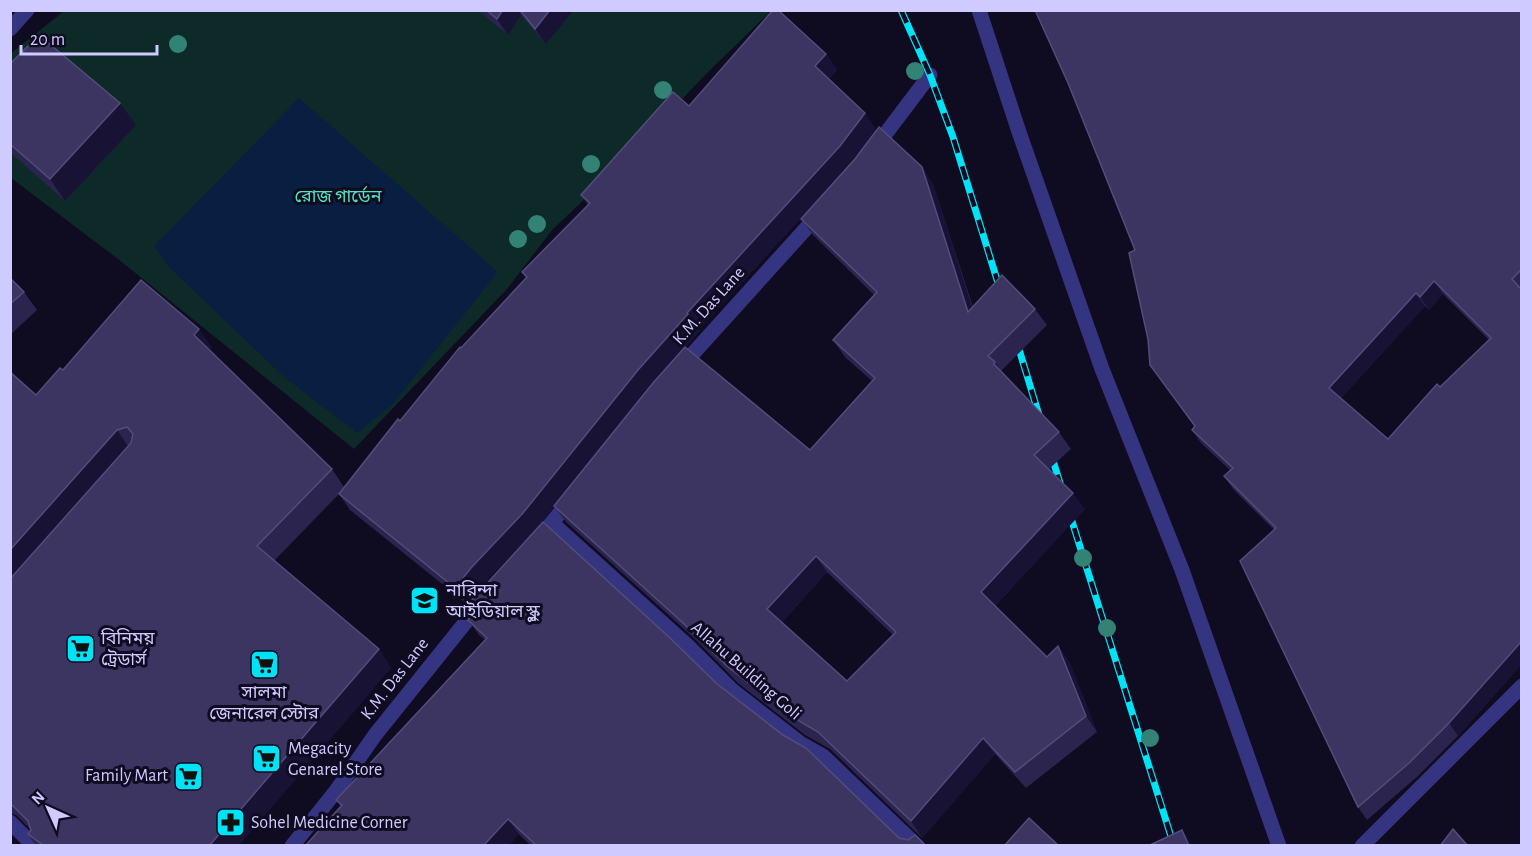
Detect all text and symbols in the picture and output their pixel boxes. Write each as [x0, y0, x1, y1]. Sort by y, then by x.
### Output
scale bar [21, 18, 158, 56]
text: 20 m [30, 31, 65, 49]
park label: রোজ গার্ডেন [294, 185, 383, 206]
street label: K.M. Das Lane [670, 264, 748, 348]
place label: নারিন্দা আইডিয়াল স্কুল [445, 580, 540, 623]
school or university icon: নারিন্দা আইডিয়াল স্কুল [409, 585, 441, 617]
street label: Allahu Building Goli [687, 618, 805, 724]
place label: বিনিময় ট্রেডার্স [100, 628, 155, 669]
supermarket icon: বিনিময় ট্রেডার্স [64, 633, 96, 665]
street label: K.M. Das Lane [358, 635, 432, 723]
supermarket icon: সালমা জেনারেল স্টোর [248, 648, 280, 680]
place label: সালমা জেনারেল স্টোর [209, 684, 319, 723]
place label: Megacity Genarel Store [288, 740, 382, 779]
supermarket icon: Megacity Genarel Store [251, 743, 283, 775]
supermarket icon: Family Mart [173, 760, 205, 792]
place label: Family Mart [85, 767, 168, 785]
north arrow [18, 778, 78, 838]
text: N [29, 789, 48, 808]
pharmacy icon: Sohel Medicine Corner [214, 807, 246, 839]
place label: Sohel Medicine Corner [251, 814, 408, 832]

